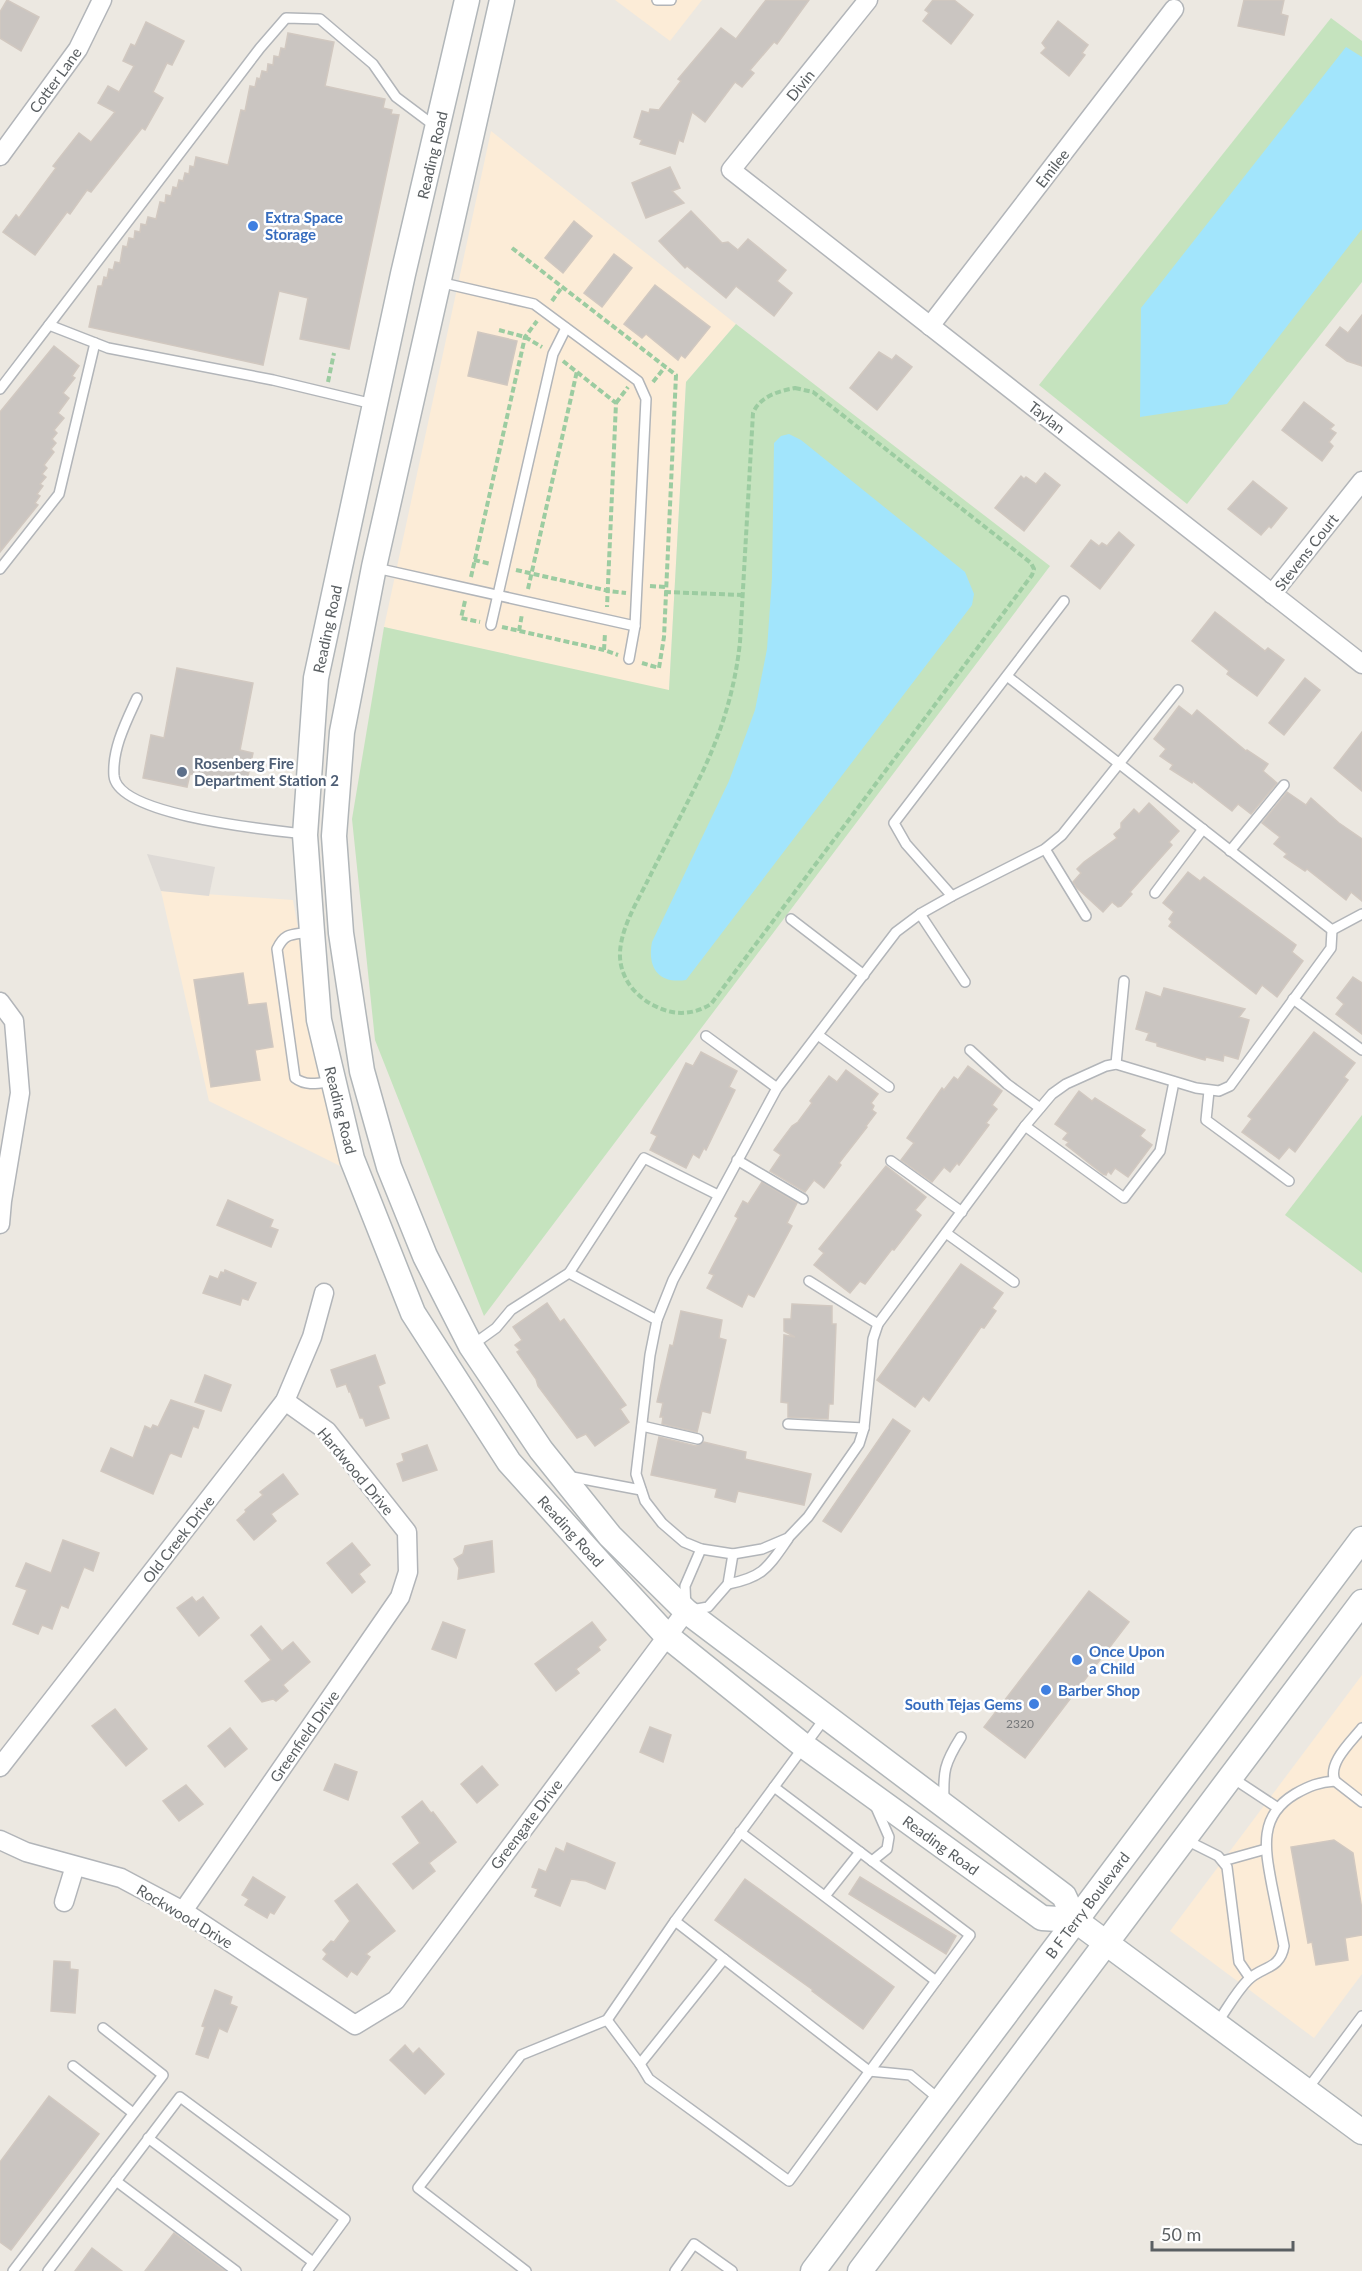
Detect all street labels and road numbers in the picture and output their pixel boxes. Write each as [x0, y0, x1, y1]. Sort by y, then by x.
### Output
street label: Cotter Lane [25, 44, 85, 116]
street label: Divin [782, 66, 818, 104]
street label: Reading Road [413, 109, 451, 201]
street label: Emilee [1031, 145, 1073, 191]
street label: Taylan [1025, 397, 1069, 437]
street label: Stevens Court [1270, 509, 1342, 594]
street label: Reading Road [309, 583, 345, 675]
street label: Reading Road [321, 1064, 361, 1156]
street label: Hardwood Drive [314, 1423, 398, 1519]
street label: Old Creek Drive [138, 1492, 218, 1586]
street label: Reading Road [534, 1492, 608, 1570]
street label: Greenfield Drive [266, 1686, 342, 1785]
street label: Greengate Drive [486, 1775, 566, 1873]
street label: Reading Road [899, 1811, 983, 1879]
street label: B F Terry Boulevard [1041, 1848, 1133, 1962]
street label: Rockwood Drive [134, 1880, 236, 1952]

